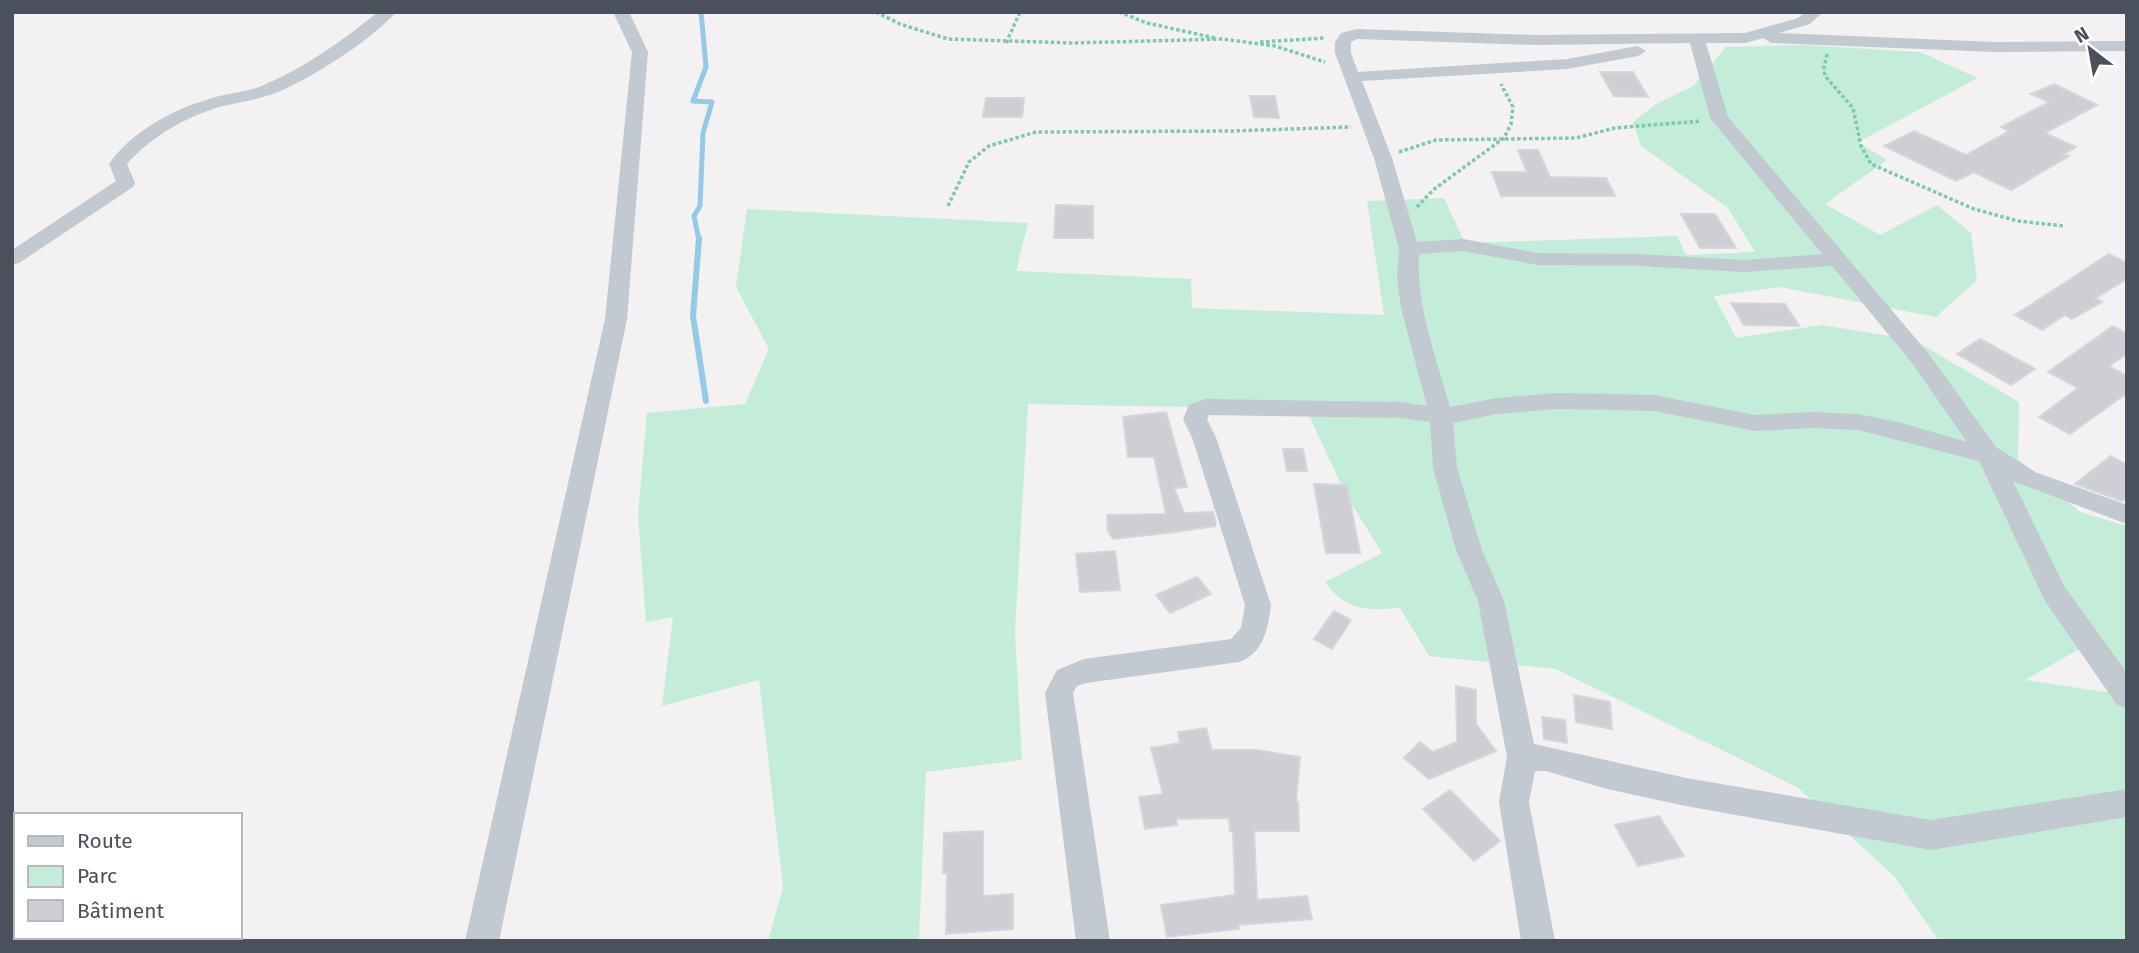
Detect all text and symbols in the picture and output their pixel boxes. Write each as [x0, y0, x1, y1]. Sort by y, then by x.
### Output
north arrow [2055, 14, 2125, 84]
text: N [2070, 22, 2093, 48]
legend [14, 813, 242, 939]
text: Route [77, 828, 133, 854]
text: Parc [77, 863, 117, 889]
text: Bâtiment [77, 898, 164, 924]

